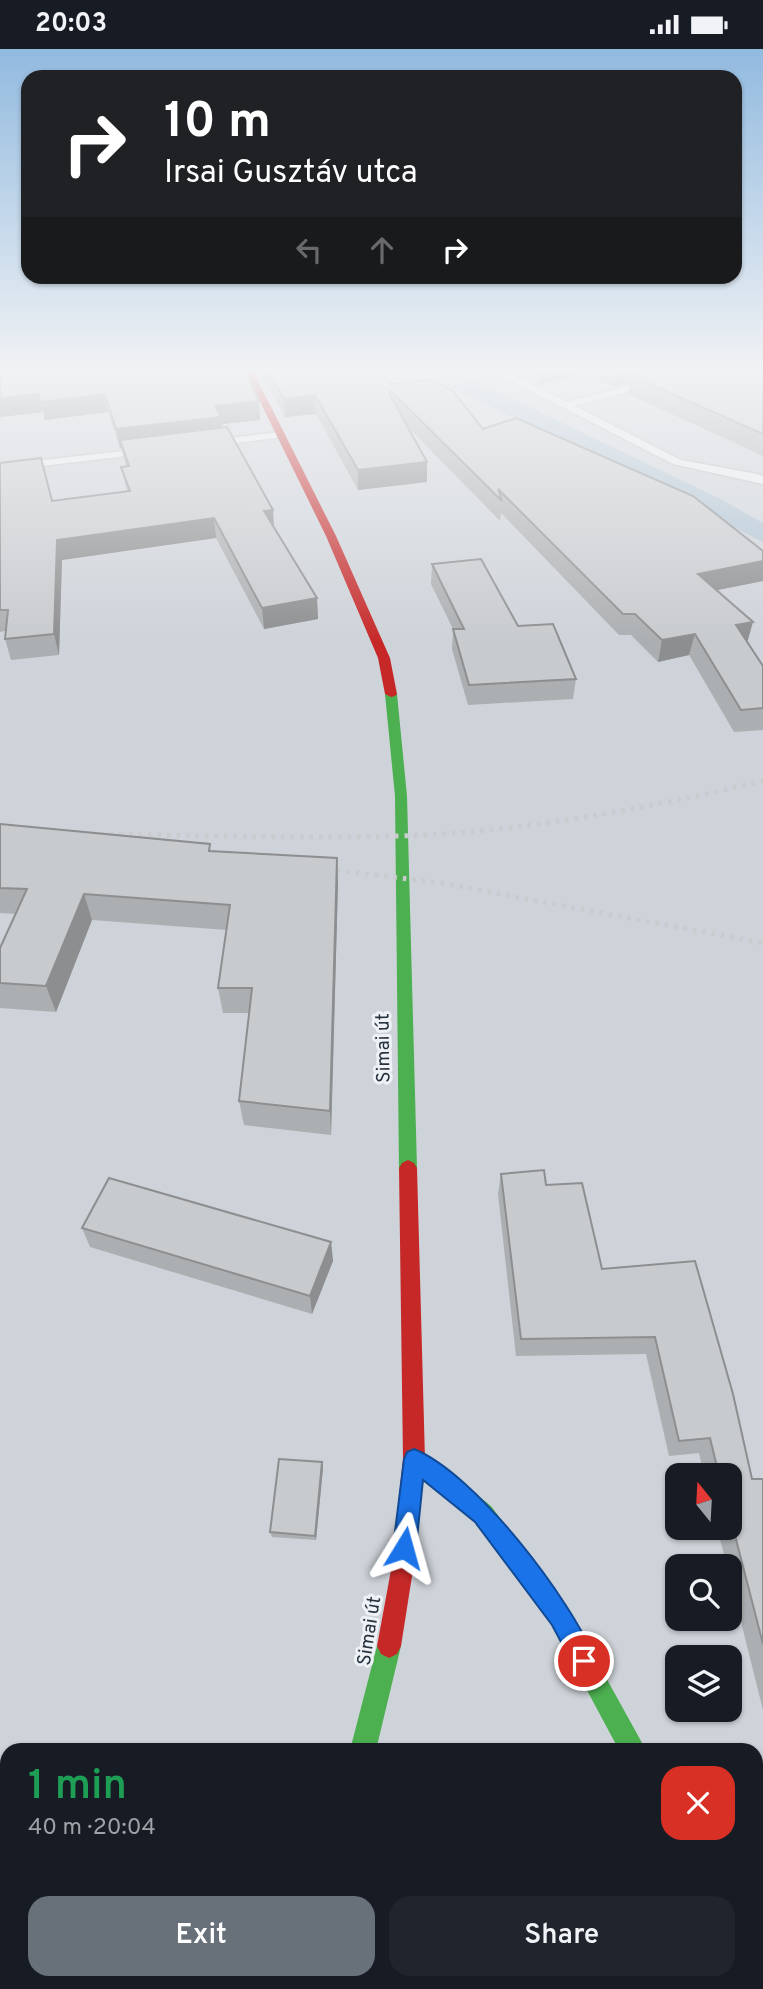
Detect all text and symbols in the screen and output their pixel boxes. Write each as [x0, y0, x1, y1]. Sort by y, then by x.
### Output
text: 20:03 [35, 8, 107, 41]
text: 10 m [164, 93, 271, 155]
icon: right [49, 98, 140, 189]
text: Irsai Gusztáv utca [164, 154, 418, 194]
icon: left [290, 231, 328, 269]
icon: ahead [363, 231, 401, 269]
icon: right [436, 231, 474, 269]
street label: Simai út [371, 1013, 397, 1083]
north arrow [665, 1463, 742, 1540]
map controls [665, 1463, 742, 1722]
position arrow [367, 1511, 441, 1585]
button: search [665, 1554, 742, 1631]
street label: Simai út [353, 1595, 387, 1667]
pin [554, 1631, 614, 1691]
icon: arrive [565, 1642, 603, 1680]
button: layers [665, 1645, 742, 1722]
text: 1 min [28, 1761, 127, 1814]
button: close [661, 1766, 735, 1840]
text: 40 m · 20:04 [28, 1814, 156, 1843]
button: Exit [28, 1896, 375, 1976]
button: Share [389, 1896, 735, 1976]

